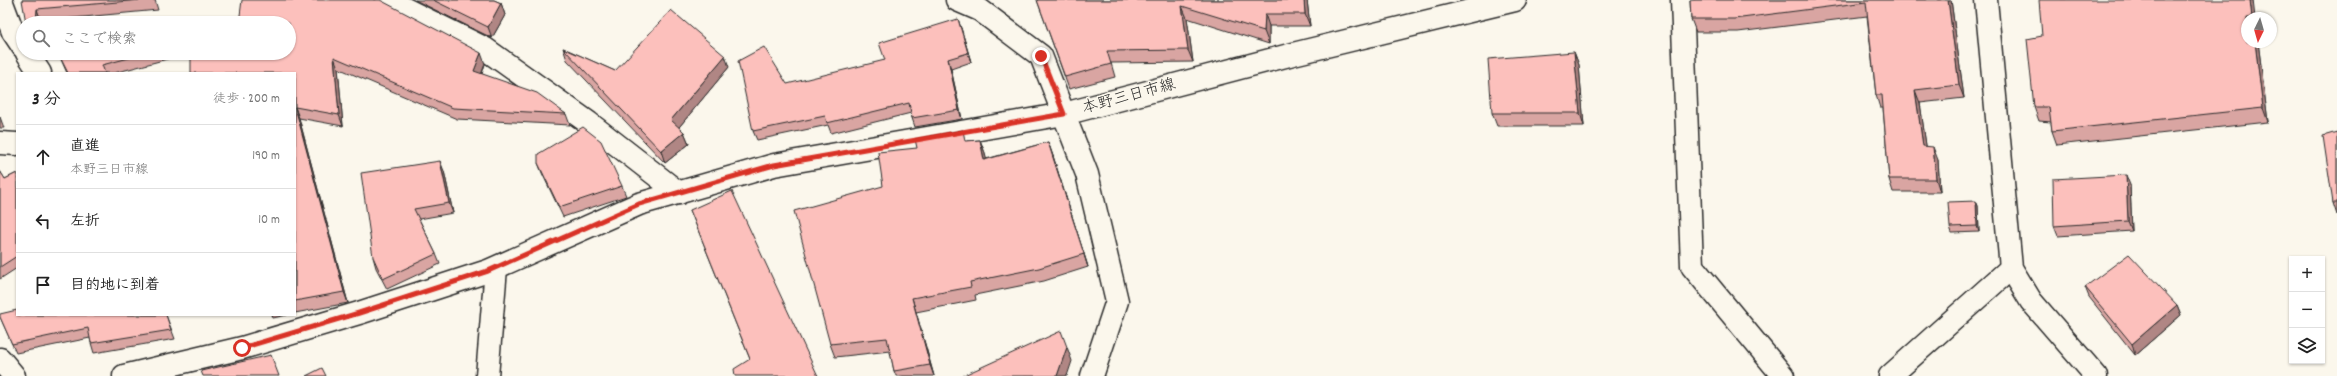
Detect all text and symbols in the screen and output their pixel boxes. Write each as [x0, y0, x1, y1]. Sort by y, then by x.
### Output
north arrow [2241, 12, 2277, 48]
search box [16, 16, 296, 60]
icon: search [30, 27, 52, 49]
text: ここで検索 [62, 29, 137, 51]
route end [1032, 47, 1050, 65]
street label: 本野三日市線 [1080, 73, 1178, 121]
text: 3 分 [32, 89, 60, 113]
text: 徒歩 · 200 m [213, 90, 280, 109]
text: 直進 [70, 136, 100, 158]
icon: ahead [32, 146, 54, 168]
text: 190 m [252, 147, 280, 166]
text: 本野三日市線 [70, 161, 148, 180]
icon: left [32, 210, 54, 232]
text: 左折 [70, 211, 100, 233]
text: 10 m [258, 211, 280, 230]
map controls [2289, 256, 2325, 364]
button: + [2289, 256, 2325, 292]
icon: arrive [32, 274, 54, 296]
text: 目的地に到着 [70, 275, 160, 297]
button: − [2289, 292, 2325, 328]
button: layers [2289, 328, 2325, 364]
route start [233, 339, 251, 357]

